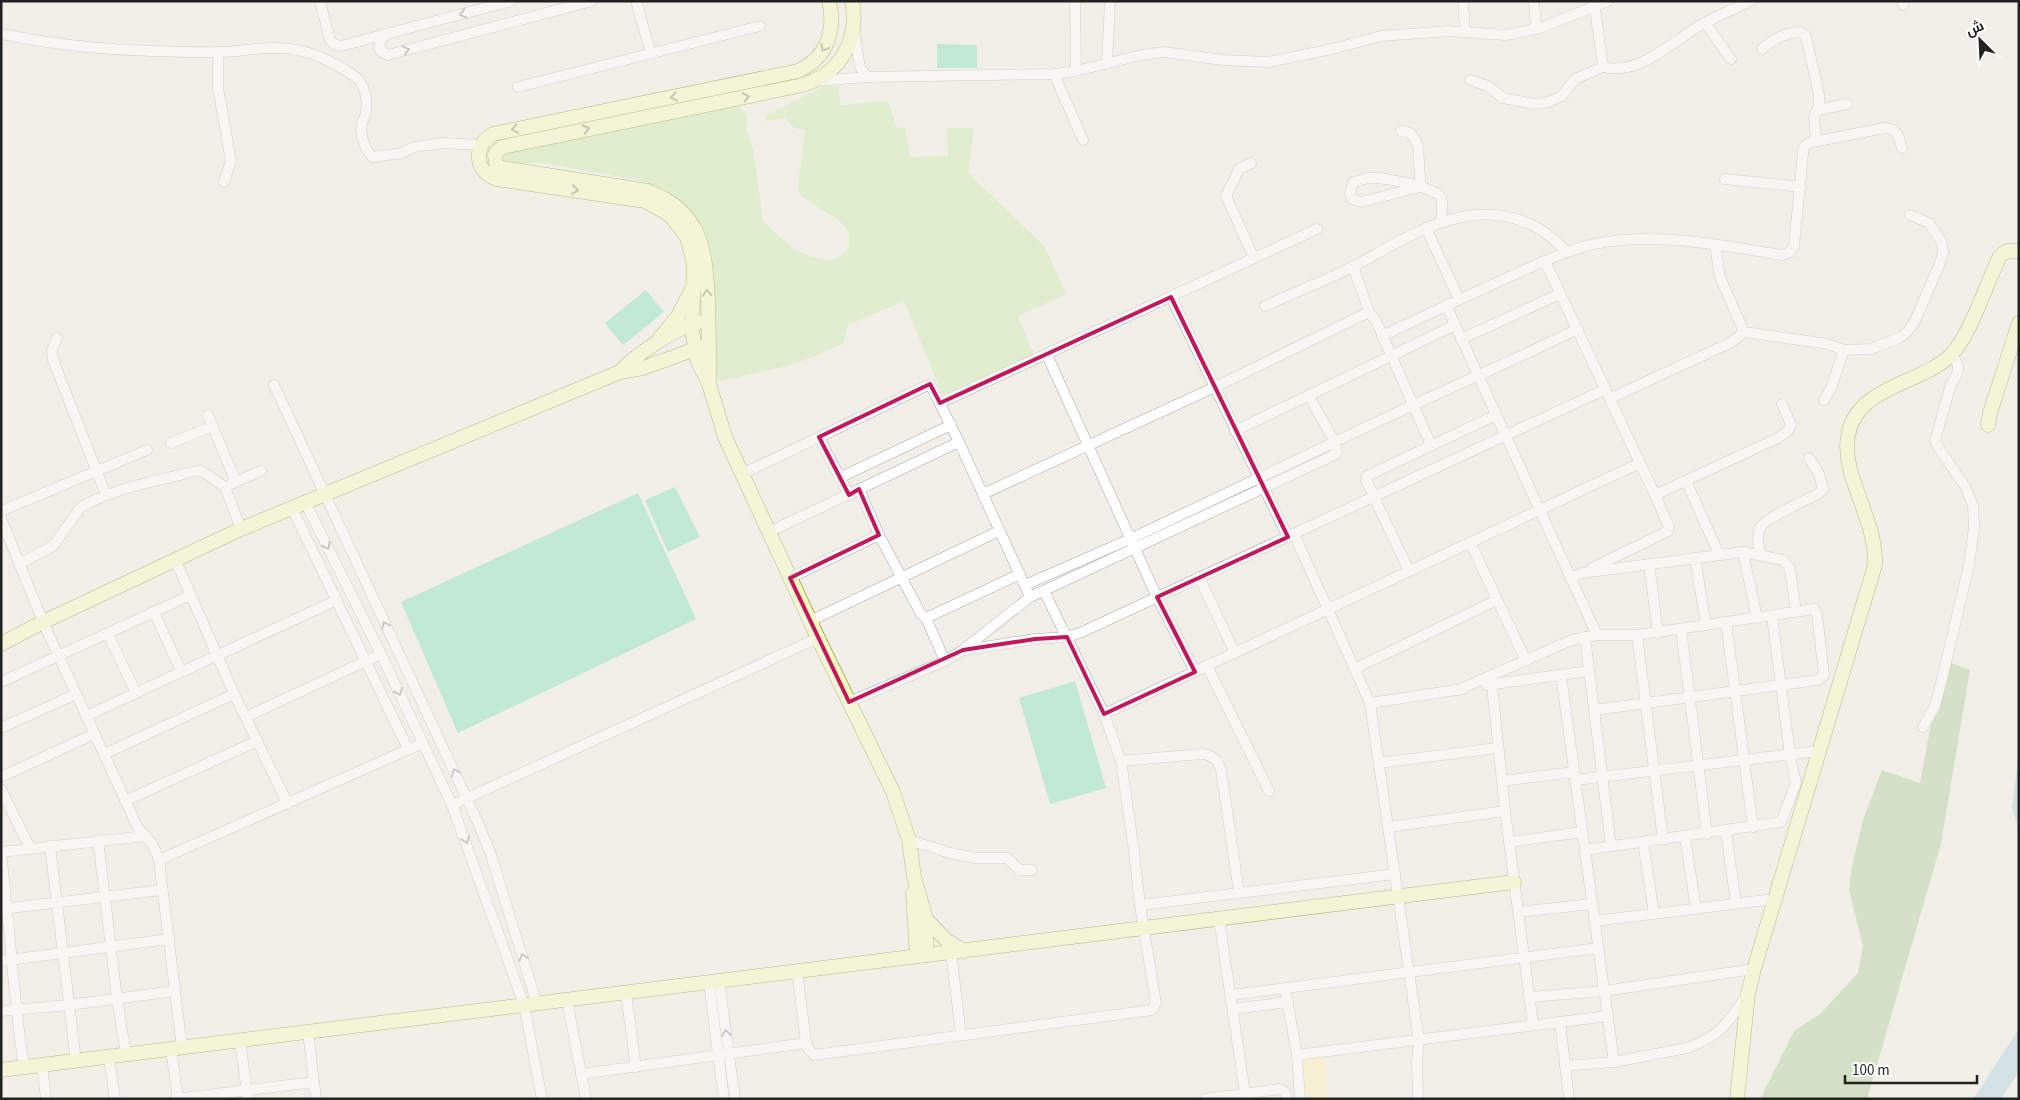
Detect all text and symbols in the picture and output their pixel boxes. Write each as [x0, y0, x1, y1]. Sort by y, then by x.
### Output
one-way arrow [460, 8, 468, 18]
north arrow [1955, 15, 2005, 65]
text: ش [1963, 16, 1987, 42]
one-way arrow [820, 42, 830, 51]
one-way arrow [401, 46, 409, 56]
one-way arrow [670, 91, 678, 102]
one-way arrow [741, 92, 750, 102]
one-way arrow [510, 123, 519, 134]
one-way arrow [582, 125, 591, 135]
one-way arrow [572, 184, 580, 195]
one-way arrow [702, 288, 713, 296]
one-way arrow [320, 541, 331, 550]
one-way arrow [381, 621, 392, 630]
one-way arrow [392, 687, 403, 696]
one-way arrow [450, 768, 461, 777]
one-way arrow [460, 835, 470, 843]
one-way arrow [518, 953, 528, 962]
one-way arrow [721, 1029, 732, 1037]
scale bar [1845, 1052, 1978, 1084]
text: 100 m [1852, 1060, 1890, 1081]

